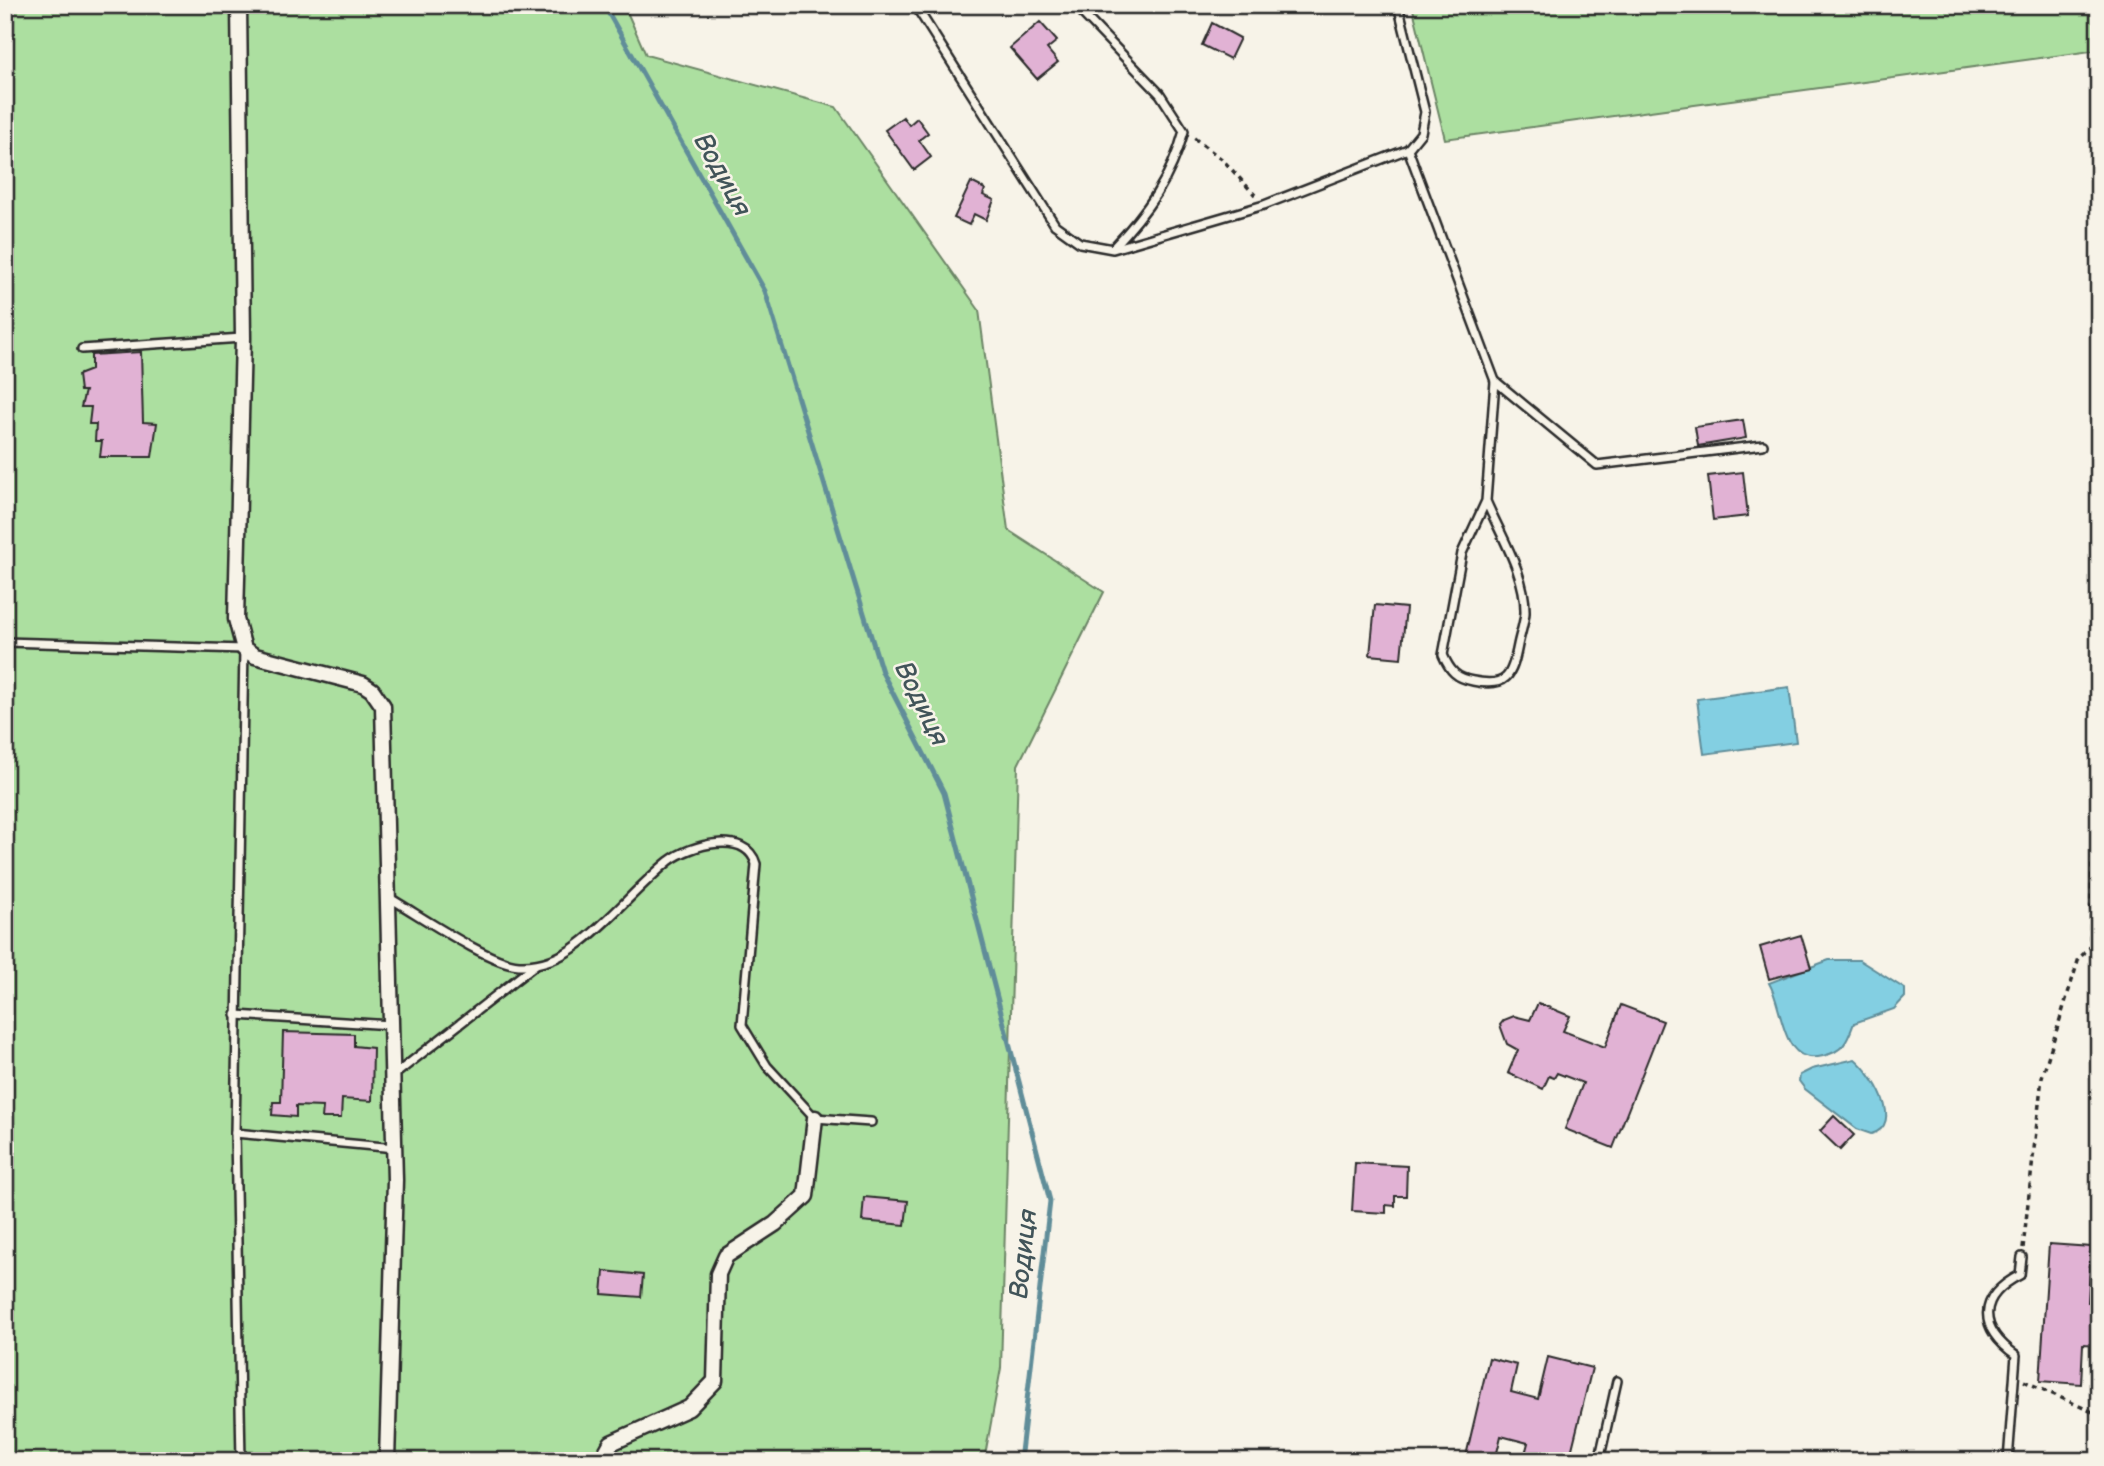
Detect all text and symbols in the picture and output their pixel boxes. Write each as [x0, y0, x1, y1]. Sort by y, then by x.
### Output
water label: Водиця [687, 128, 758, 222]
water label: Водиця [887, 657, 955, 752]
water label: Водиця [1004, 1207, 1044, 1300]

